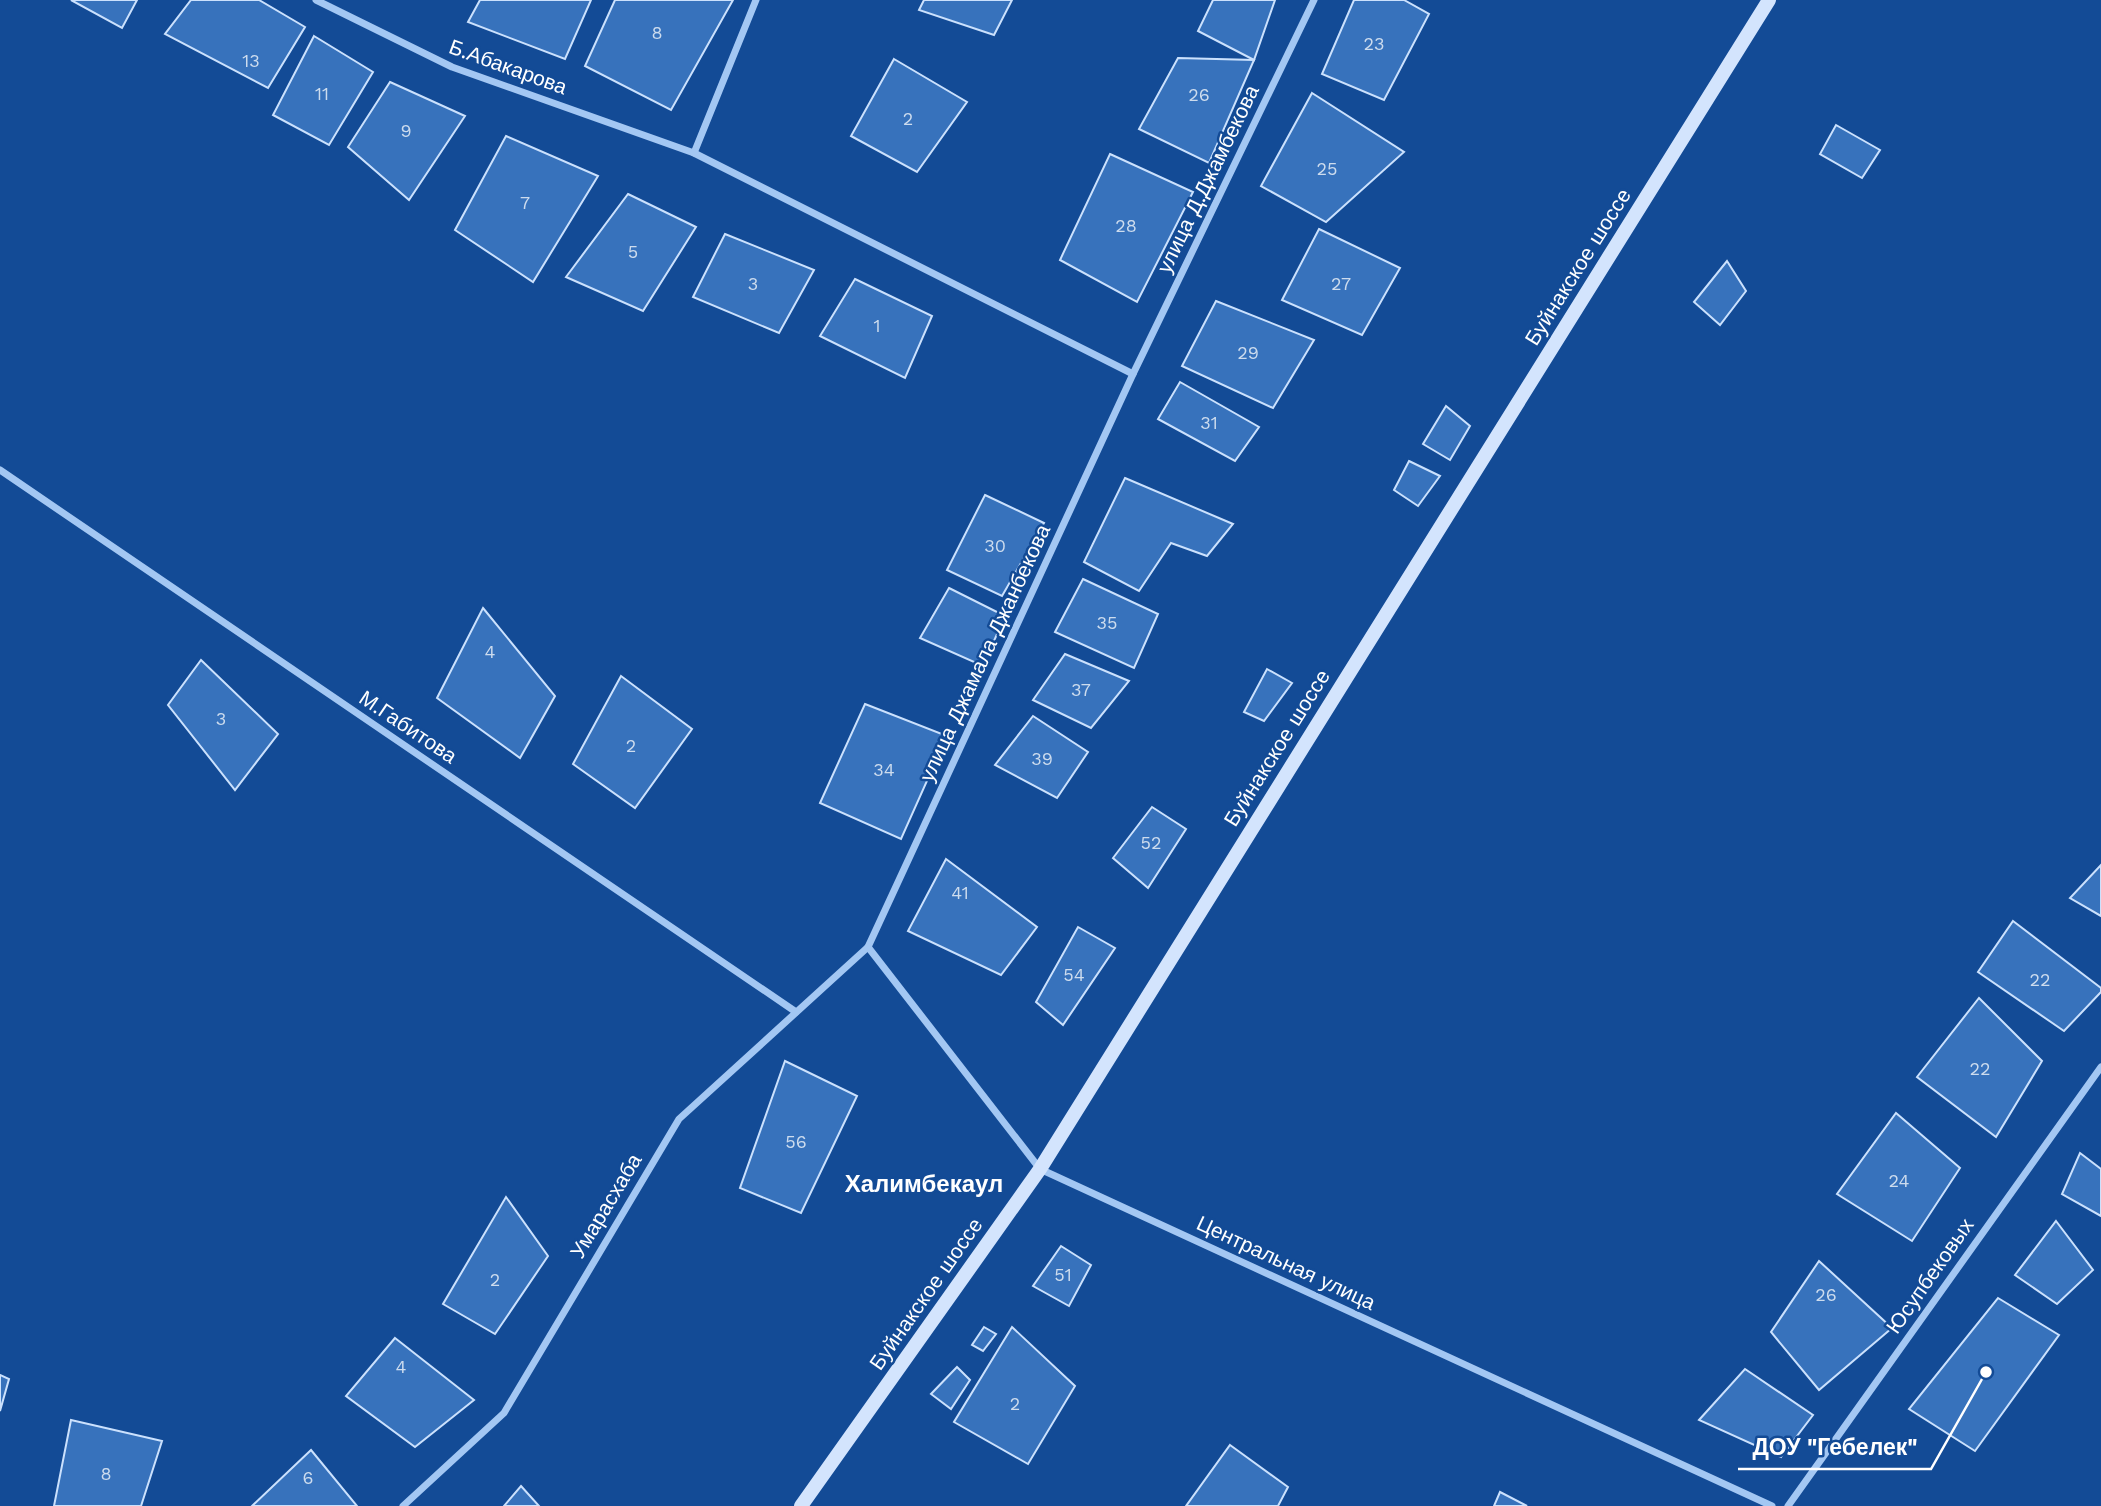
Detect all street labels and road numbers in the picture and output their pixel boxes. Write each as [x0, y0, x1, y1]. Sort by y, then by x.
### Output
street label: Б.Абакарова [446, 34, 571, 100]
street label: улица Д.Джамбекова [1151, 80, 1264, 277]
street label: Буйнакское шоссе [1519, 184, 1636, 350]
street label: улица Джамала Джанбекова [914, 520, 1055, 785]
street label: Буйнакское шоссе [1218, 665, 1335, 831]
street label: М.Габитова [355, 685, 462, 769]
street label: Умарасхаба [565, 1149, 647, 1263]
street label: Центральная улица [1193, 1210, 1380, 1315]
street label: Буйнакское шоссе [864, 1213, 987, 1375]
street label: Юсупбековых [1881, 1213, 1979, 1338]

